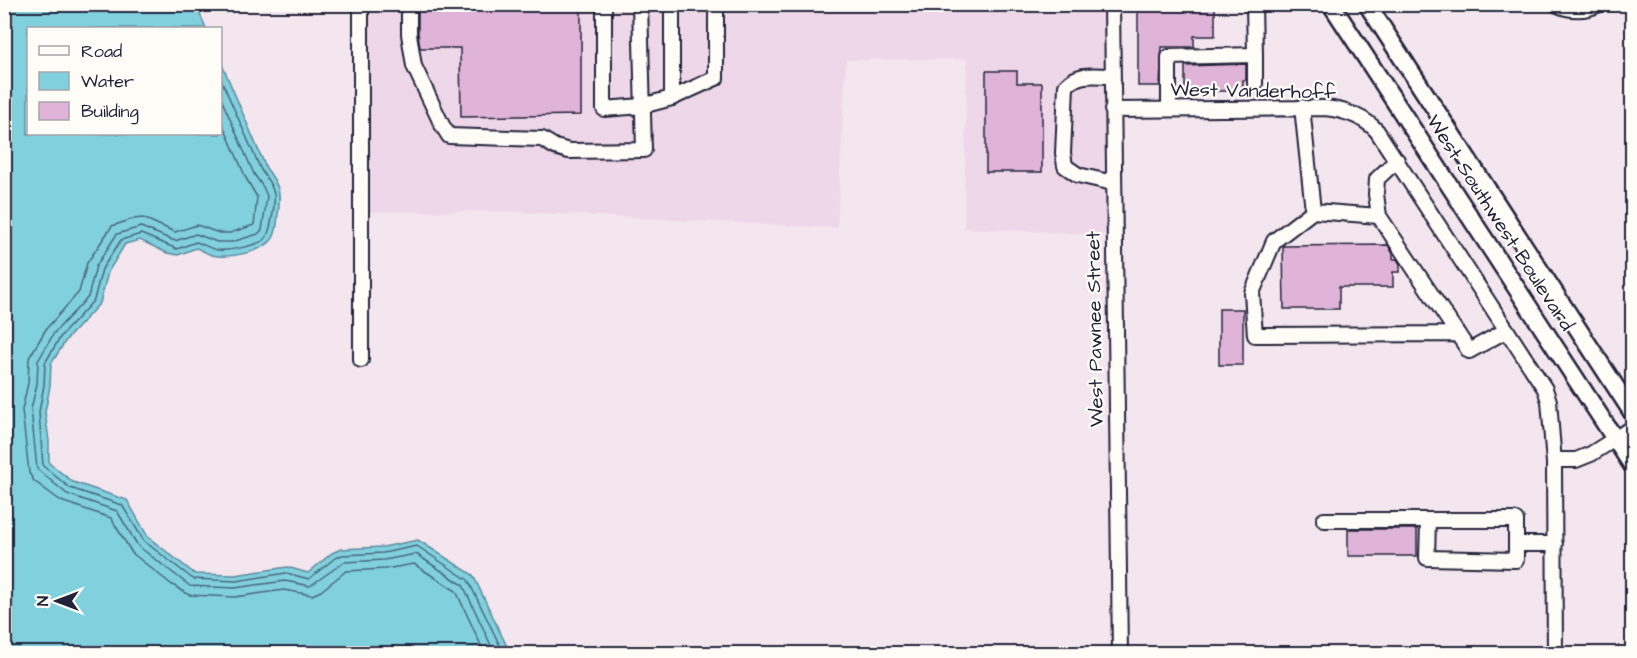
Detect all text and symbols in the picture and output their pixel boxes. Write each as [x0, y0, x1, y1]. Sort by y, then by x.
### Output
legend [27, 27, 222, 135]
text: Road [81, 39, 122, 64]
text: Water [81, 69, 134, 94]
street label: West Vanderhoff [1170, 76, 1336, 106]
text: Building [81, 99, 139, 125]
street label: West Southwest Boulevard [1419, 109, 1581, 337]
street label: West Pawnee Street [1079, 231, 1111, 427]
north arrow [27, 571, 87, 631]
text: N [32, 596, 54, 606]

